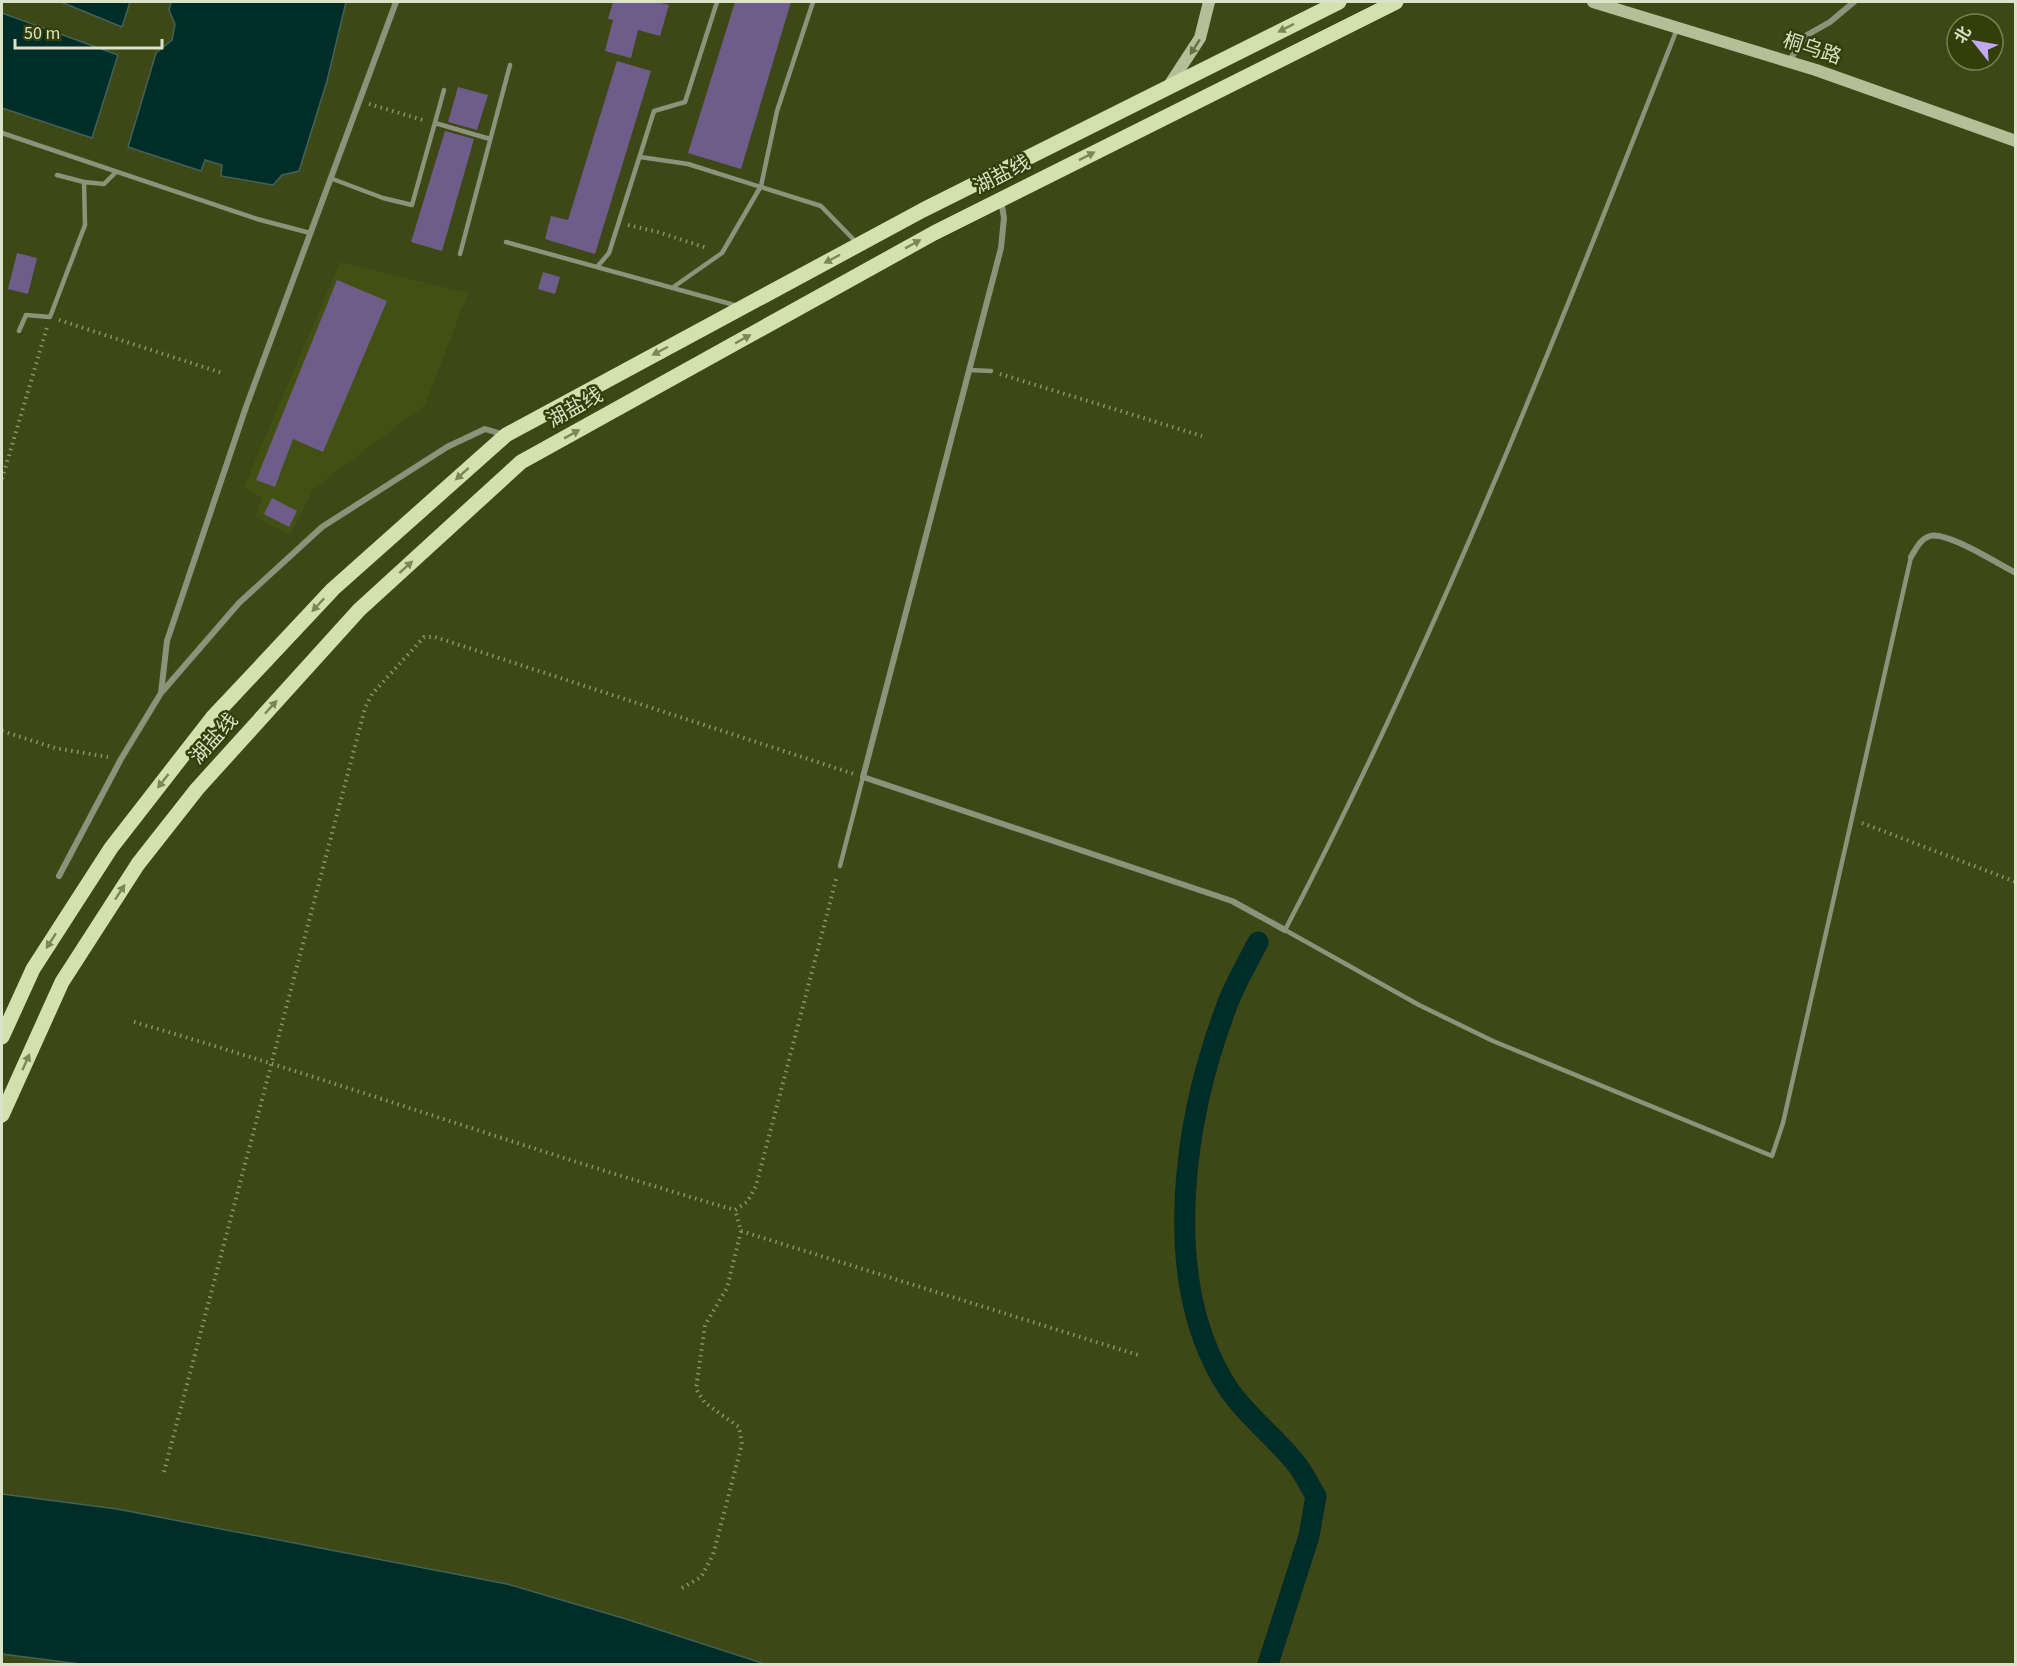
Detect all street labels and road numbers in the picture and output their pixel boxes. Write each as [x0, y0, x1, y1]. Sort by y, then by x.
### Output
street label: 桐乌路 [1779, 26, 1845, 72]
street label: 湖盐线 [969, 149, 1035, 201]
street label: 湖盐线 [542, 381, 608, 435]
street label: 湖盐线 [184, 707, 244, 771]

